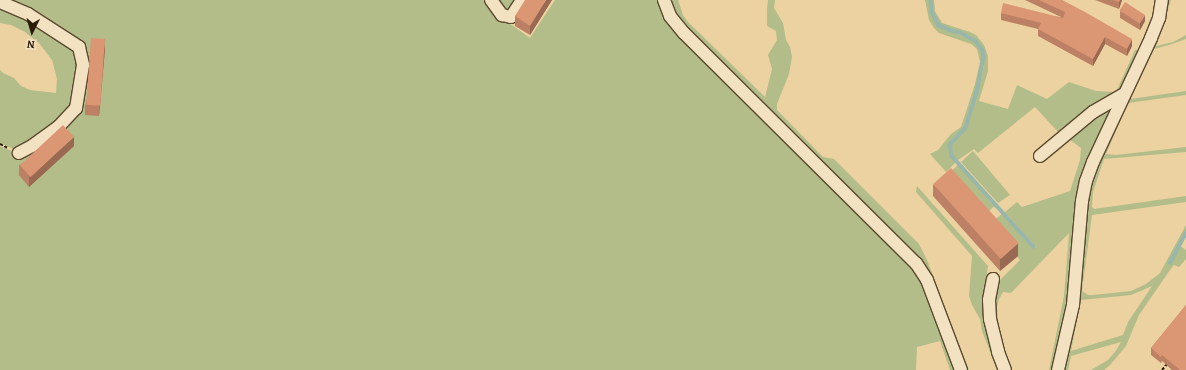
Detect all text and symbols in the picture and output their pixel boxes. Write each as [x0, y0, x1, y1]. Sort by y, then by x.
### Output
north arrow [12, 12, 52, 52]
text: N [26, 37, 36, 52]

